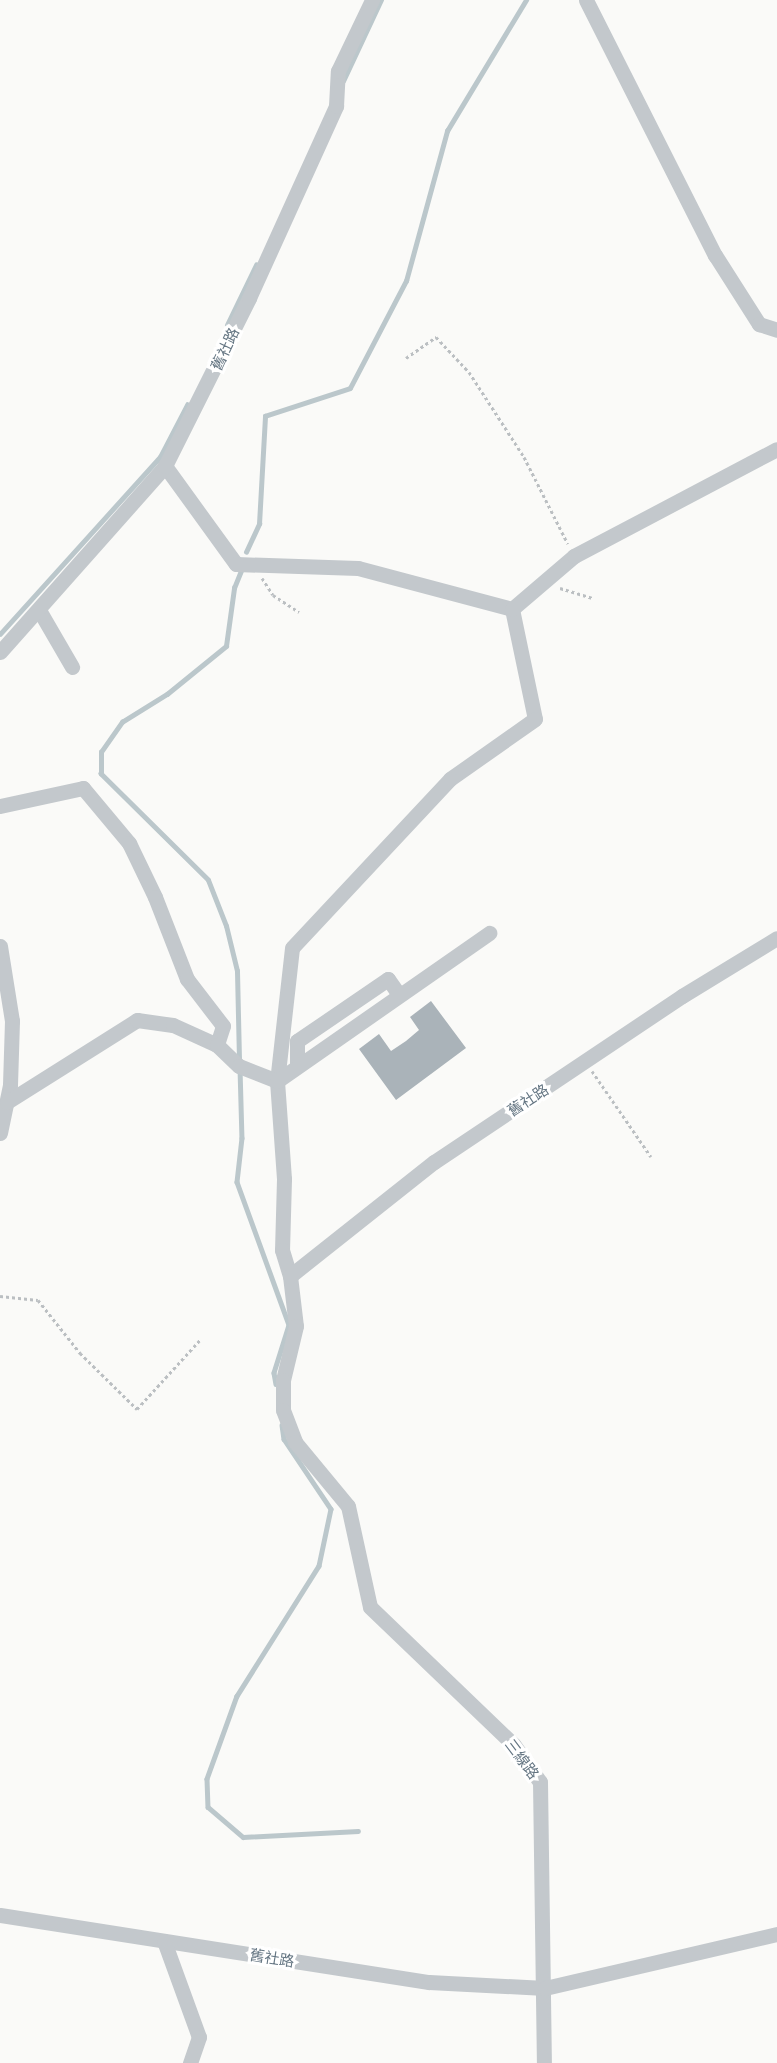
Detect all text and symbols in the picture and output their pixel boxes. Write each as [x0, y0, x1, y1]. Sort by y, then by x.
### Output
street label: 舊社路 [207, 325, 243, 373]
street label: 舊社路 [504, 1080, 552, 1120]
street label: 三線路 [501, 1736, 543, 1782]
street label: 舊社路 [248, 1946, 296, 1970]

